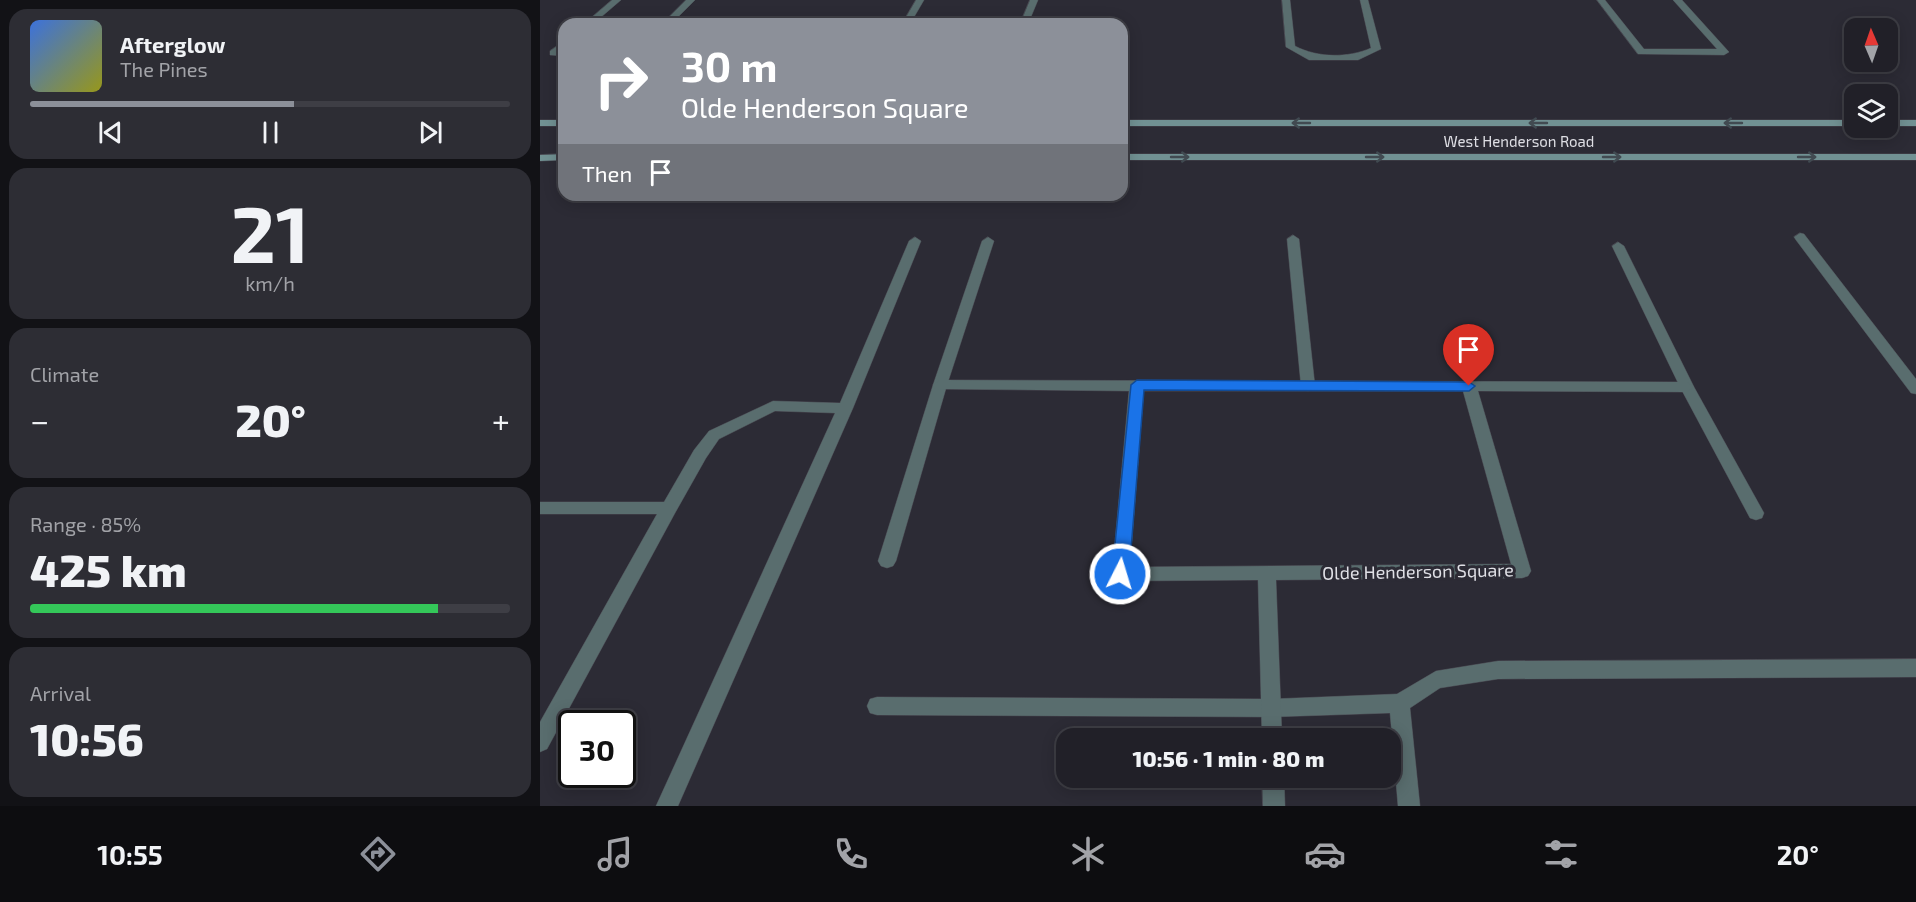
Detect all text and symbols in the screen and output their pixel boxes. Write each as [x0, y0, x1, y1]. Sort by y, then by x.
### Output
north arrow [1844, 18, 1898, 72]
map controls [1844, 18, 1898, 138]
text: Afterglow [120, 31, 225, 57]
text: 30 m [681, 40, 777, 90]
icon: right [582, 42, 660, 120]
text: The Pines [120, 57, 208, 81]
button: layers [1844, 84, 1898, 138]
text: Olde Henderson Square [681, 91, 969, 123]
icon: previous [94, 116, 127, 149]
icon: pause [254, 116, 287, 149]
icon: next [414, 116, 447, 149]
one-way arrow [1291, 117, 1311, 129]
one-way arrow [1528, 117, 1548, 129]
one-way arrow [1723, 117, 1743, 129]
street label: West Henderson Road [1444, 132, 1594, 150]
one-way arrow [1170, 151, 1190, 163]
one-way arrow [1365, 151, 1385, 163]
one-way arrow [1602, 151, 1622, 163]
one-way arrow [1797, 151, 1817, 163]
icon: arrive [644, 156, 677, 189]
text: Then [582, 160, 632, 186]
text: 21 [230, 185, 310, 279]
text: km/h [245, 271, 295, 295]
pin [1443, 324, 1494, 386]
icon: arrive [1452, 333, 1485, 366]
text: Climate [30, 362, 99, 386]
text: 20° [235, 392, 306, 446]
text: − [30, 400, 49, 440]
text: + [492, 400, 510, 440]
text: Range · 85% [30, 512, 141, 536]
text: 425 km [30, 542, 187, 596]
position arrow [1088, 542, 1152, 606]
street label: Olde Henderson Square [1322, 558, 1514, 584]
text: Arrival [30, 681, 91, 705]
speed limit sign: 30 [558, 710, 636, 788]
text: 10:56 [30, 711, 144, 765]
text: 10:56 · 1 min · 80 m [1133, 745, 1324, 771]
icon: directions [357, 833, 399, 875]
icon: music [594, 833, 636, 875]
icon: phone [830, 833, 872, 875]
icon: climate [1067, 833, 1109, 875]
icon: car [1304, 833, 1346, 875]
icon: filters [1540, 833, 1582, 875]
text: 10:55 [97, 838, 163, 870]
text: 20° [1777, 838, 1819, 870]

